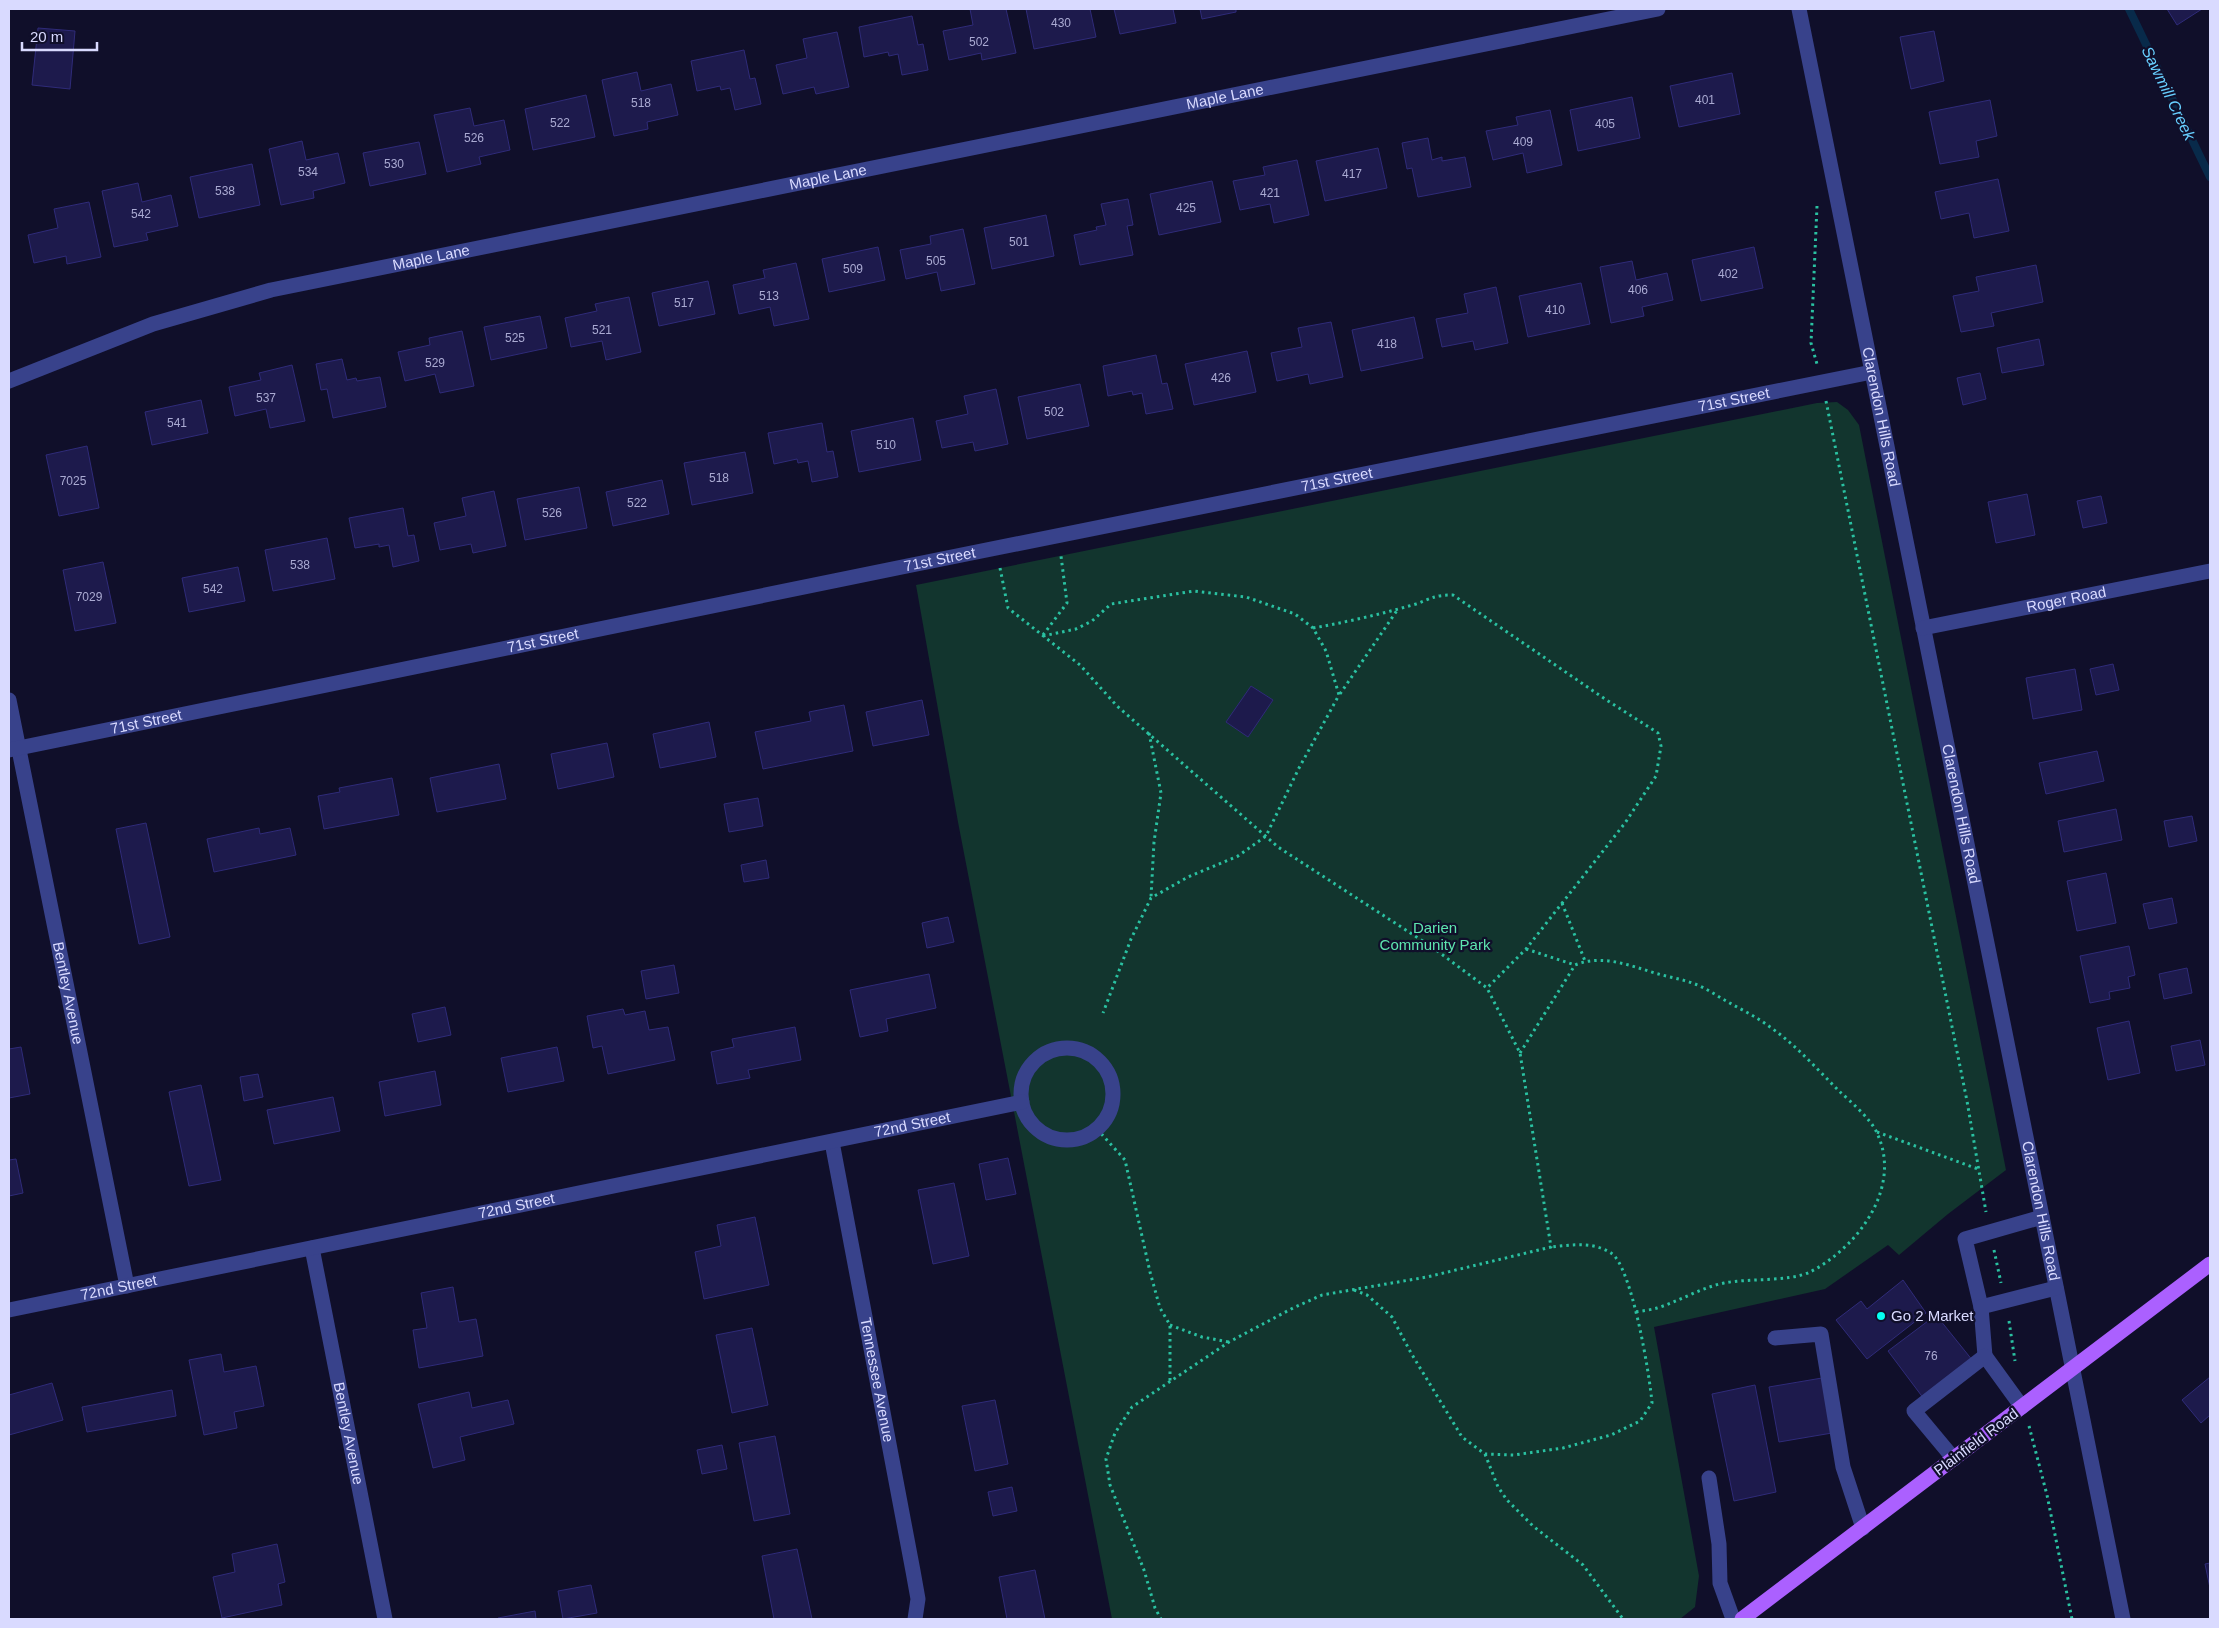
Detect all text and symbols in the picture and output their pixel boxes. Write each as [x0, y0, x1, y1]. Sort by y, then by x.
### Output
house number: 430 [1051, 16, 1071, 30]
scale bar [22, 20, 98, 52]
text: 20 m [30, 28, 63, 45]
house number: 502 [969, 35, 989, 49]
water label: Sawmill Creek [2138, 44, 2199, 144]
street label: Maple Lane [1185, 80, 1265, 112]
house number: 401 [1695, 93, 1715, 107]
house number: 518 [631, 96, 651, 110]
house number: 522 [550, 116, 570, 130]
house number: 405 [1595, 117, 1615, 131]
house number: 526 [464, 131, 484, 145]
house number: 409 [1513, 135, 1533, 149]
house number: 530 [384, 157, 404, 171]
street label: Maple Lane [788, 161, 868, 193]
house number: 534 [298, 165, 318, 179]
house number: 417 [1342, 167, 1362, 181]
house number: 538 [215, 184, 235, 198]
house number: 421 [1260, 186, 1280, 200]
house number: 425 [1176, 201, 1196, 215]
house number: 542 [131, 207, 151, 221]
house number: 501 [1009, 235, 1029, 249]
street label: Maple Lane [391, 241, 471, 273]
house number: 505 [926, 254, 946, 268]
house number: 509 [843, 262, 863, 276]
house number: 402 [1718, 267, 1738, 281]
house number: 406 [1628, 283, 1648, 297]
house number: 513 [759, 289, 779, 303]
house number: 517 [674, 296, 694, 310]
house number: 410 [1545, 303, 1565, 317]
house number: 521 [592, 323, 612, 337]
house number: 525 [505, 331, 525, 345]
house number: 418 [1377, 337, 1397, 351]
street label: Clarendon Hills Road [1859, 346, 1904, 488]
house number: 529 [425, 356, 445, 370]
house number: 426 [1211, 371, 1231, 385]
street label: 71st Street [1696, 384, 1772, 415]
house number: 537 [256, 391, 276, 405]
house number: 502 [1044, 405, 1064, 419]
house number: 541 [167, 416, 187, 430]
house number: 510 [876, 438, 896, 452]
street label: 71st Street [1299, 463, 1375, 495]
house number: 518 [709, 471, 729, 485]
house number: 7025 [60, 474, 87, 488]
house number: 522 [627, 496, 647, 510]
house number: 526 [542, 506, 562, 520]
street label: 71st Street [902, 543, 978, 574]
house number: 538 [290, 558, 310, 572]
house number: 542 [203, 582, 223, 596]
street label: Roger Road [2025, 583, 2107, 615]
house number: 7029 [76, 590, 103, 604]
street label: 71st Street [506, 624, 581, 656]
street label: 71st Street [109, 706, 184, 737]
street label: Clarendon Hills Road [1939, 743, 1984, 885]
park label: Darien Community Park [1380, 919, 1491, 953]
street label: Bentley Avenue [50, 940, 87, 1046]
street label: 72nd Street [872, 1108, 953, 1140]
street label: Clarendon Hills Road [2019, 1140, 2064, 1282]
street label: 72nd Street [477, 1189, 557, 1221]
street label: 72nd Street [79, 1271, 159, 1303]
place label: Go 2 Market [1891, 1307, 1974, 1324]
marker: Go 2 Market [1875, 1310, 1887, 1322]
street label: Tennessee Avenue [857, 1316, 897, 1443]
house number: 76 [1924, 1349, 1938, 1363]
street label: Bentley Avenue [331, 1381, 367, 1486]
street label: Plainfield Road [1930, 1404, 2021, 1479]

